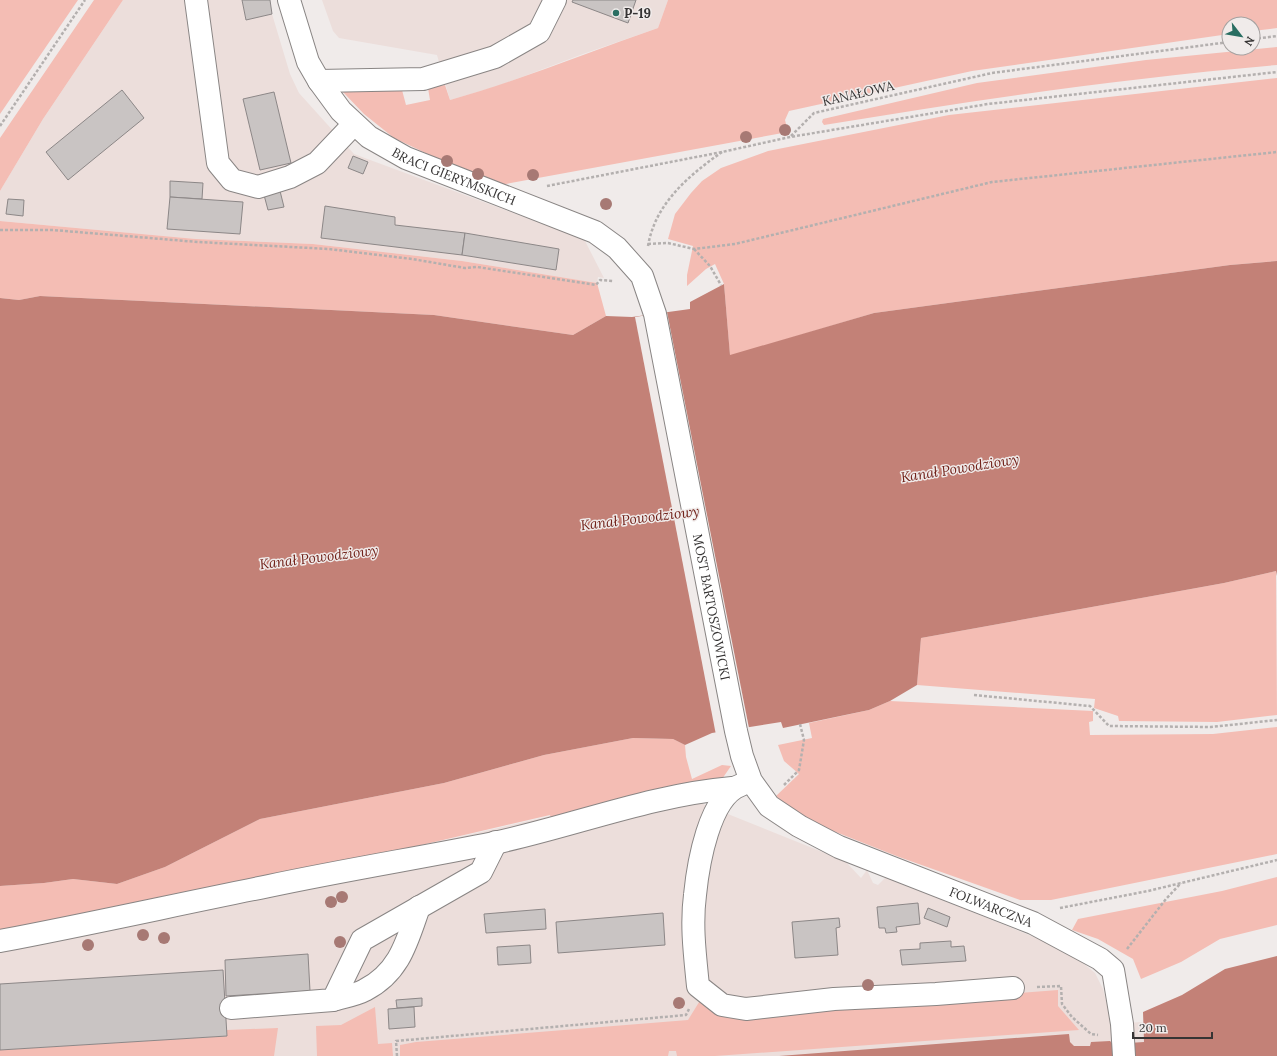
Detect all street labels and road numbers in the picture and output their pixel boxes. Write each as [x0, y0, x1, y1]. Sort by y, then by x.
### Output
street label: KANAŁOWA [821, 77, 896, 110]
street label: BRACI GIERYMSKICH [389, 144, 518, 209]
street label: MOST BARTOSZOWICKI [689, 532, 734, 682]
street label: FOLWARCZNA [947, 883, 1036, 931]

